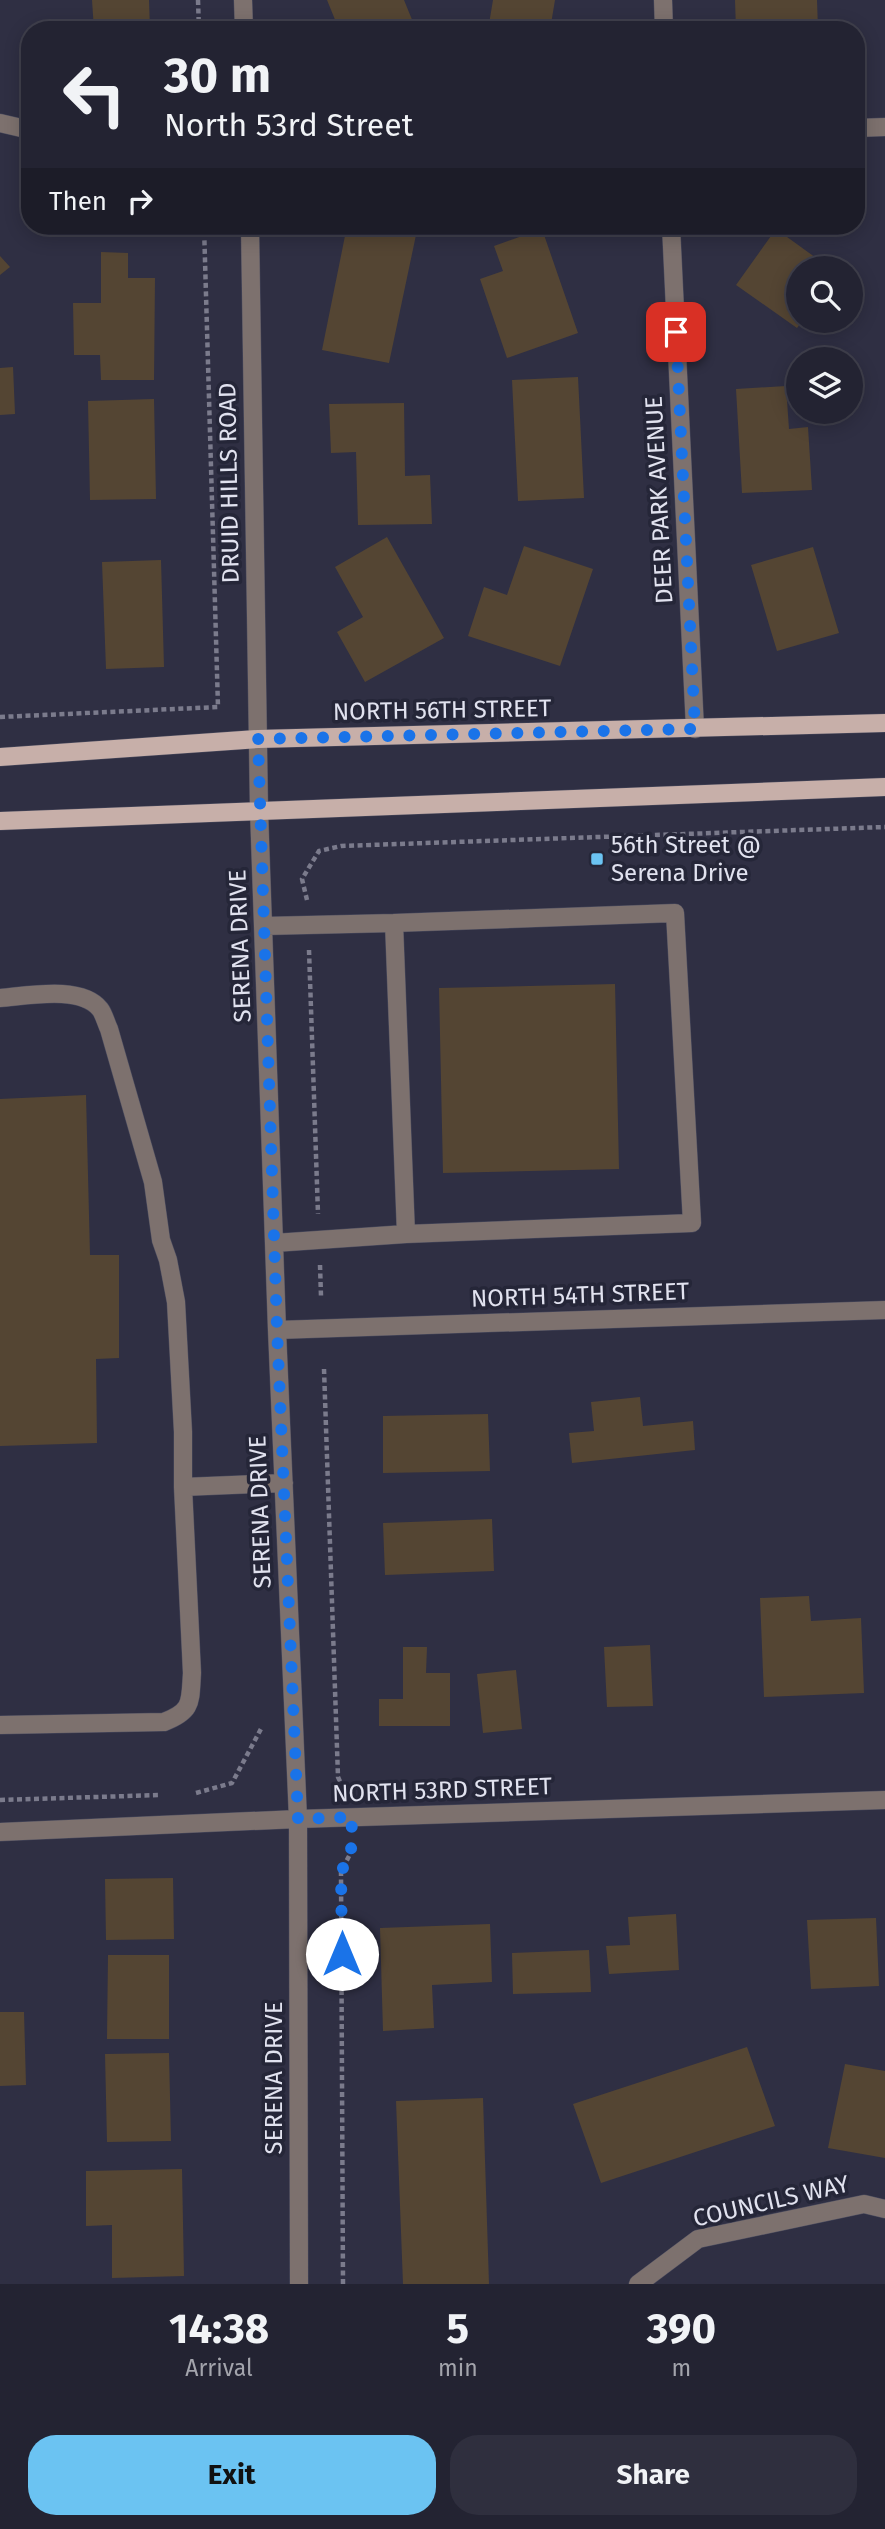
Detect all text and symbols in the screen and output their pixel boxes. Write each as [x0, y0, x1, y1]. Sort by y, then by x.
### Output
text: 30 m [164, 46, 271, 105]
icon: left [49, 49, 140, 140]
text: North 53rd Street [164, 106, 413, 144]
icon: right [121, 182, 159, 220]
text: Then [49, 186, 107, 217]
map controls [786, 256, 863, 424]
button: search [786, 256, 863, 333]
pin [646, 302, 706, 362]
icon: arrive [657, 313, 695, 351]
button: layers [786, 347, 863, 424]
street label: DRUID HILLS ROAD [213, 382, 245, 584]
street label: DEER PARK AVENUE [640, 395, 678, 605]
street label: NORTH 56TH STREET [333, 694, 552, 726]
place label: 56th Street @ Serena Drive [611, 831, 761, 887]
marker: 56th Street @ Serena Drive [589, 851, 605, 867]
street label: SERENA DRIVE [223, 869, 257, 1023]
street label: NORTH 54TH STREET [470, 1277, 690, 1313]
street label: SERENA DRIVE [243, 1435, 277, 1589]
street label: NORTH 53RD STREET [332, 1772, 553, 1808]
position arrow [305, 1917, 379, 1991]
street label: SERENA DRIVE [260, 2001, 288, 2155]
street label: COUNCILS WAY [690, 2169, 852, 2233]
text: 14:38 [169, 2304, 269, 2354]
text: 5 [447, 2304, 469, 2354]
text: 390 [647, 2304, 716, 2354]
text: Arrival [185, 2354, 253, 2382]
text: min [438, 2354, 478, 2382]
text: m [672, 2354, 691, 2382]
button: Exit [28, 2435, 436, 2515]
button: Share [450, 2435, 857, 2515]

